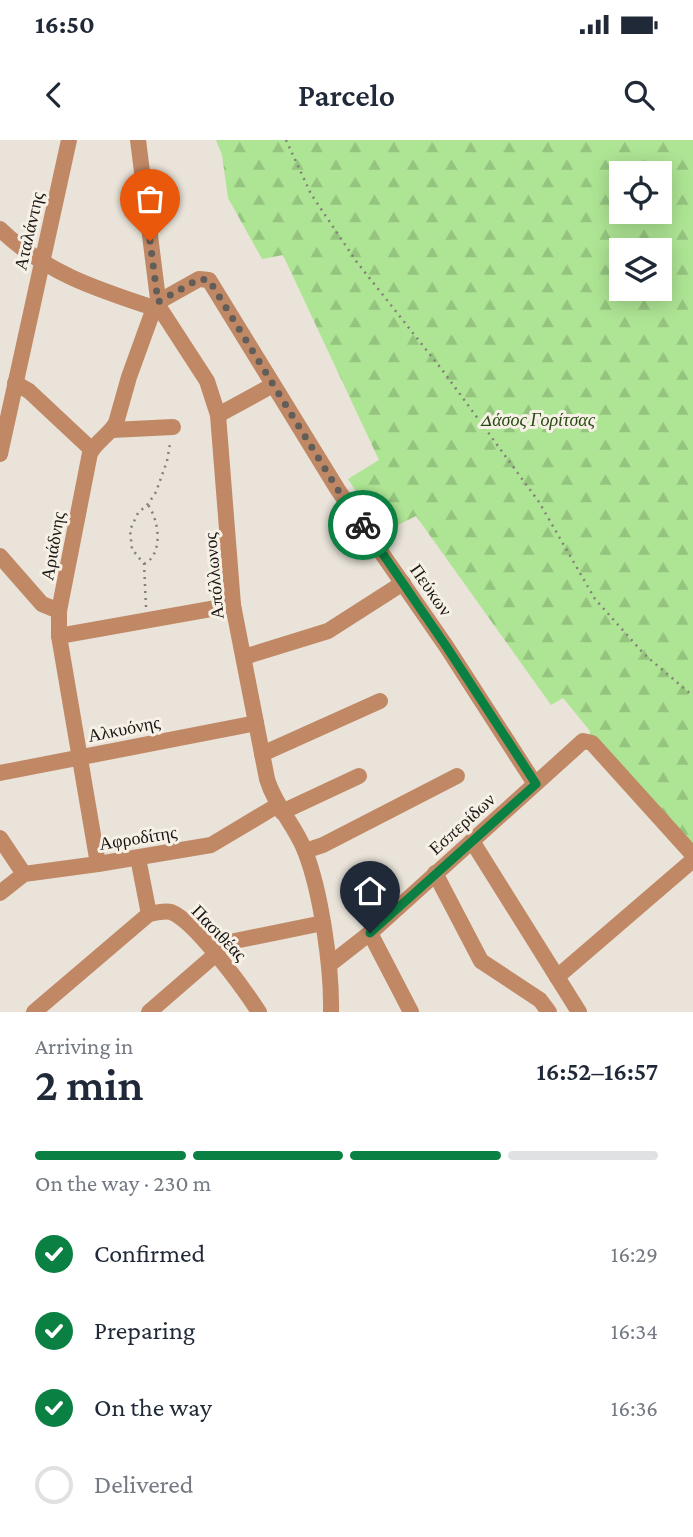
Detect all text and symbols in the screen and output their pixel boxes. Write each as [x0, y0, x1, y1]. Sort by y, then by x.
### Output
text: 16:50 [35, 10, 95, 39]
icon: back [35, 76, 73, 114]
icon: search [620, 76, 658, 114]
text: Parcelo [298, 77, 395, 113]
map controls [609, 161, 672, 301]
button: locate [609, 161, 672, 224]
pin [120, 169, 180, 241]
icon: bag [131, 180, 169, 218]
street label: Αταλάντης [10, 190, 48, 272]
button: layers [609, 238, 672, 301]
park label: Δάσος Γορίτσας [480, 410, 596, 430]
courier [328, 490, 398, 560]
icon: bike [344, 506, 382, 544]
street label: Αριάδνης [37, 510, 69, 582]
street label: Απόλλωνος [200, 532, 228, 620]
street label: Πεύκων [406, 560, 456, 620]
street label: Αλκυόνης [86, 712, 162, 746]
street label: Εσπερίδων [425, 789, 499, 859]
street label: Αφροδίτης [98, 822, 178, 854]
pin [340, 861, 400, 933]
icon: home [351, 872, 389, 910]
street label: Πασιθέας [188, 901, 250, 965]
text: Arriving in [35, 1033, 133, 1059]
text: 16:52–16:57 [536, 1057, 658, 1086]
text: 2 min [35, 1059, 143, 1110]
text: On the way · 230 m [35, 1170, 211, 1196]
icon: check [35, 1235, 73, 1273]
text: Confirmed [94, 1239, 205, 1268]
text: 16:29 [611, 1241, 658, 1267]
icon: check [35, 1312, 73, 1350]
text: Preparing [94, 1316, 195, 1345]
text: 16:34 [611, 1318, 658, 1344]
icon: check [35, 1389, 73, 1427]
text: On the way [94, 1393, 212, 1422]
text: 16:36 [611, 1395, 658, 1421]
text: Delivered [94, 1470, 193, 1499]

